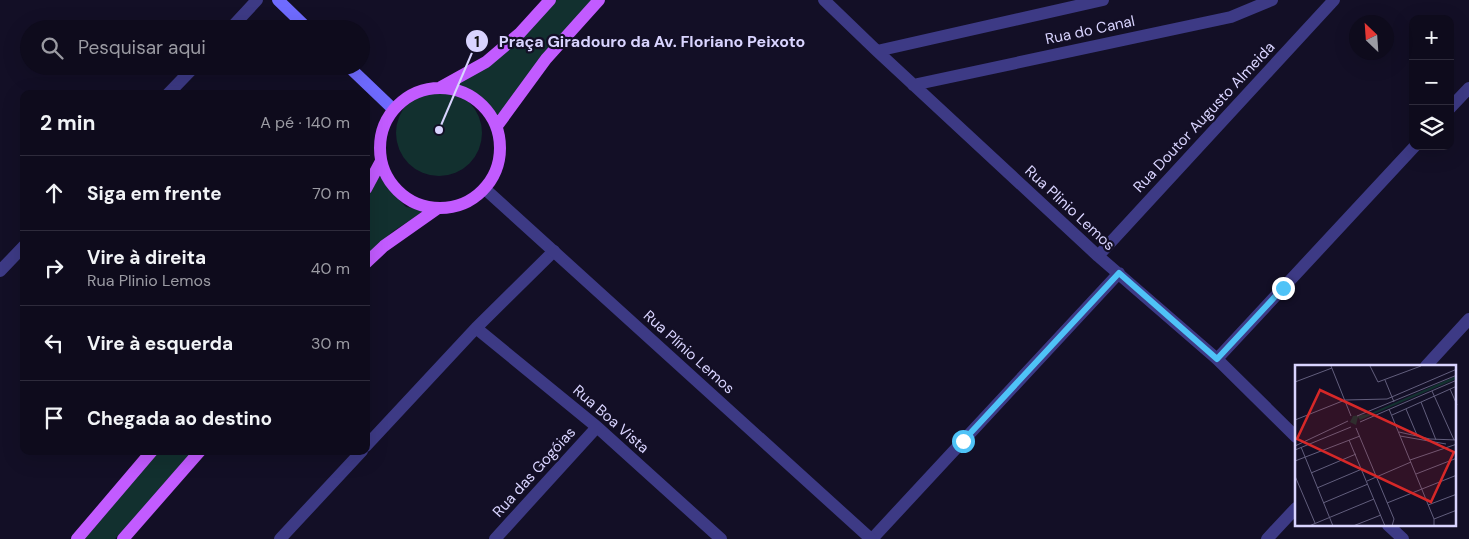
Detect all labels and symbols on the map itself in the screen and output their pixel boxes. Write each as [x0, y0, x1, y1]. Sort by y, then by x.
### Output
street label: Rua do Canal [1043, 11, 1137, 49]
north arrow [1349, 15, 1394, 60]
callout: Praça Giradouro da Av. Floriano Peixoto [464, 26, 816, 57]
text: Praça Giradouro da Av. Floriano Peixoto [499, 31, 805, 52]
text: 1 [474, 32, 480, 52]
street label: Rua Doutor Augusto Almeida [1129, 37, 1279, 197]
street label: Rua Plinio Lemos [1021, 161, 1119, 255]
route end [1272, 277, 1295, 300]
street label: Rua Plínio Lemos [639, 306, 739, 398]
inset map [1295, 365, 1456, 526]
street label: Rua Boa Vista [569, 380, 653, 458]
street label: Rua das Gogóias [488, 423, 580, 521]
route start [952, 430, 975, 453]

